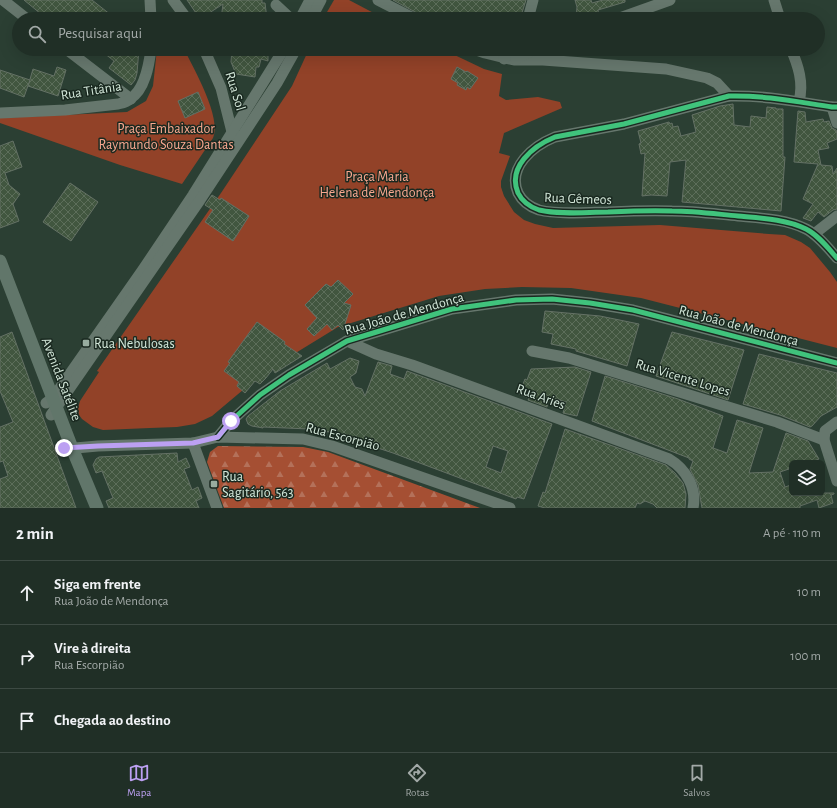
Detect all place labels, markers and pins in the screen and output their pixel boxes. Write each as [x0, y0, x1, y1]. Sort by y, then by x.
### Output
place label: Rua Nebulosas [94, 337, 175, 351]
marker: Rua Nebulosas [81, 338, 91, 348]
place label: Rua Sagitário, 563 [222, 470, 294, 500]
marker: Rua Sagitário, 563 [209, 479, 219, 489]

